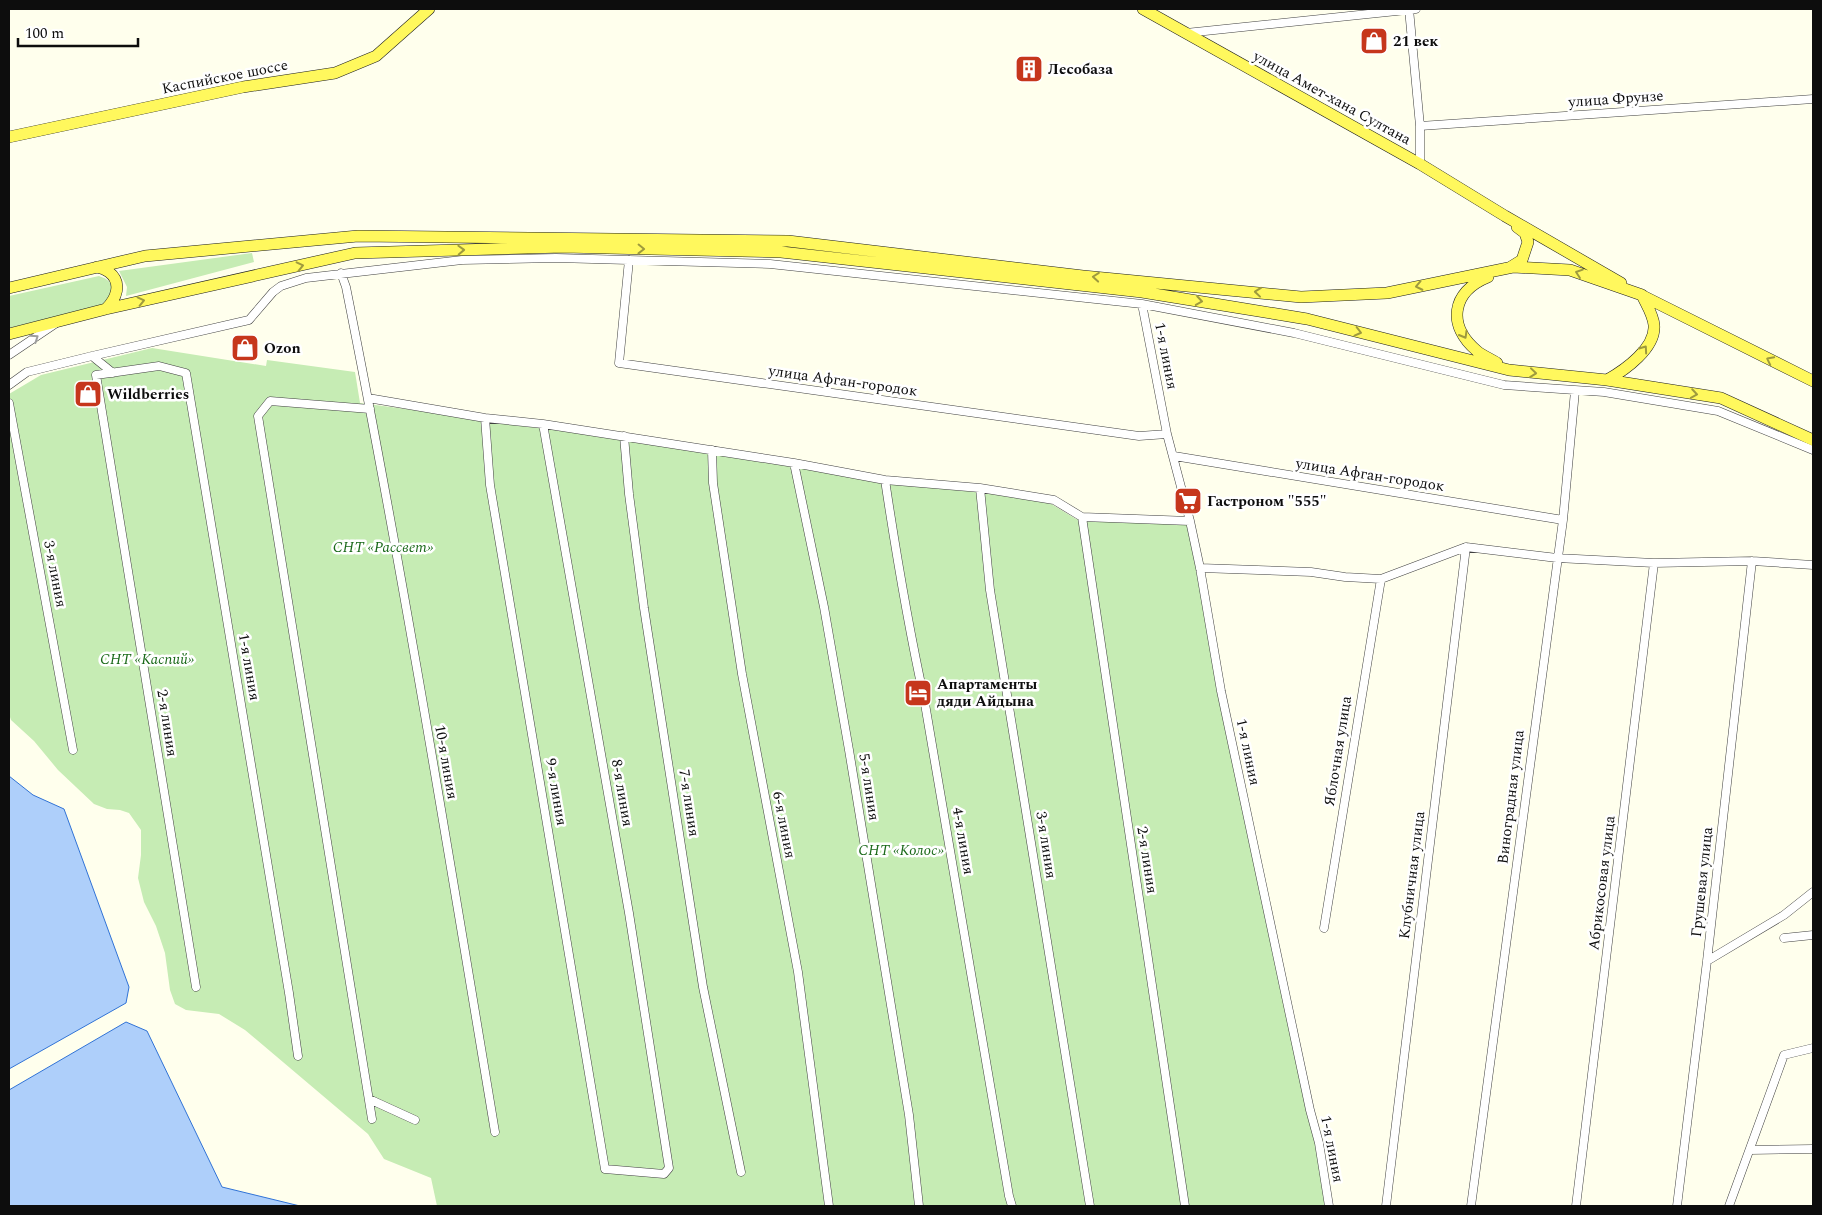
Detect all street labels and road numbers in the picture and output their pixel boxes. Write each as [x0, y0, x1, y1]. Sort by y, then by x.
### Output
street label: улица Амет-хана Султана [1248, 44, 1416, 151]
street label: Каспийское шоссе [160, 53, 290, 101]
street label: улица Фрунзе [1567, 84, 1664, 114]
street label: 1-я линия [1148, 320, 1184, 392]
street label: улица Афган-городок [766, 359, 919, 403]
street label: улица Афган-городок [1293, 452, 1446, 498]
street label: 3-я линия [37, 538, 73, 610]
street label: 1-я линия [232, 632, 266, 702]
street label: 2-я линия [150, 688, 184, 758]
street label: Яблочная улица [1318, 694, 1358, 808]
street label: 1-я линия [1230, 716, 1266, 788]
street label: 10-я линия [428, 723, 464, 801]
street label: Виноградная улица [1491, 728, 1531, 865]
street label: 5-я линия [852, 752, 886, 822]
street label: 9-я линия [539, 757, 573, 827]
street label: 8-я линия [605, 758, 639, 828]
street label: 7-я линия [672, 768, 706, 838]
street label: 6-я линия [766, 789, 802, 861]
street label: 4-я линия [946, 806, 980, 876]
street label: Клубничная улица [1393, 809, 1431, 940]
street label: 3-я линия [1029, 810, 1063, 880]
street label: Абрикосовая улица [1582, 814, 1622, 952]
street label: 2-я линия [1130, 825, 1164, 895]
street label: Грушевая улица [1685, 825, 1719, 938]
street label: 1-я линия [1314, 1113, 1350, 1185]

